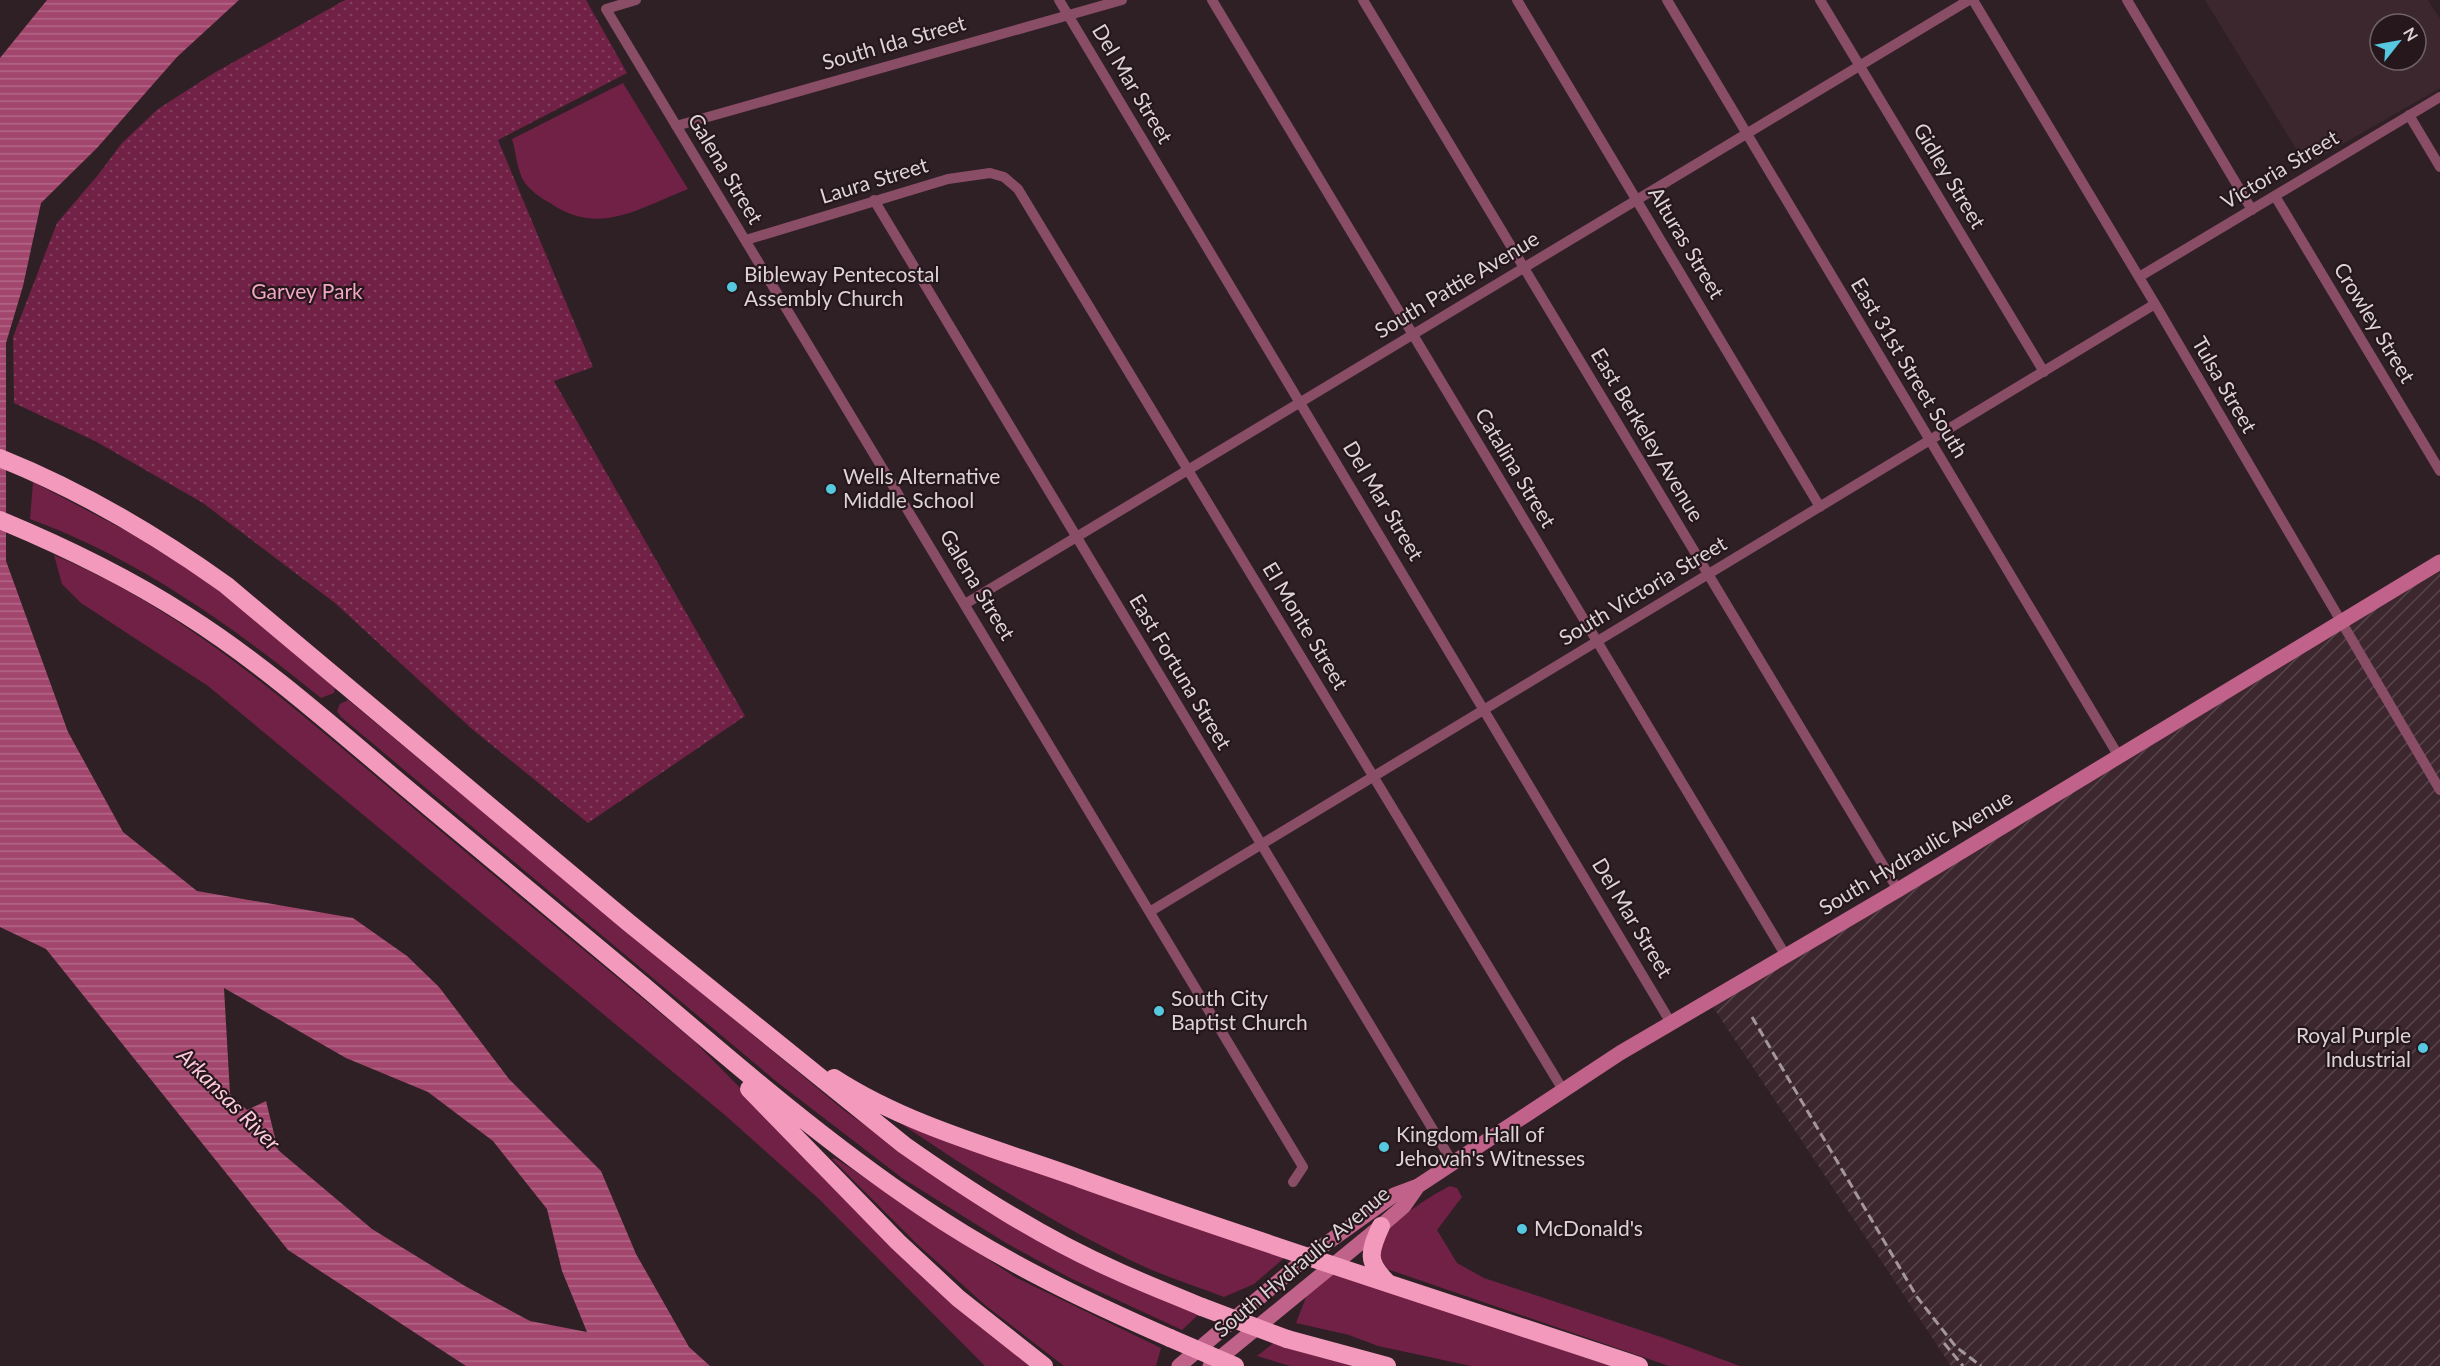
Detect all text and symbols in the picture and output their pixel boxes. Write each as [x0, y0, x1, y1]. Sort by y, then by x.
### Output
street label: South Ida Street [819, 9, 969, 74]
north arrow [2368, 12, 2428, 72]
street label: Del Mar Street [1088, 19, 1179, 148]
text: N [2400, 24, 2423, 44]
street label: Galena Street [683, 108, 769, 228]
street label: Gidley Street [1909, 118, 1992, 233]
street label: Victoria Street [2216, 124, 2343, 214]
street label: Laura Street [817, 151, 931, 208]
street label: Alturas Street [1644, 182, 1731, 303]
street label: South Pattie Avenue [1370, 225, 1543, 343]
street label: Crowley Street [2330, 257, 2421, 387]
place label: Bibleway Pentecostal Assembly Church [744, 261, 939, 310]
street label: East 31st Street South [1847, 273, 1974, 462]
park label: Garvey Park [251, 278, 363, 303]
marker: Bibleway Pentecostal Assembly Church [725, 280, 739, 294]
street label: Tulsa Street [2188, 332, 2263, 437]
street label: East Berkeley Avenue [1587, 343, 1710, 526]
street label: Catalina Street [1471, 403, 1562, 532]
street label: Del Mar Street [1339, 436, 1430, 565]
place label: Wells Alternative Middle School [843, 463, 1000, 512]
marker: Wells Alternative Middle School [824, 482, 838, 496]
street label: Galena Street [935, 524, 1021, 644]
street label: South Victoria Street [1554, 530, 1731, 650]
street label: El Monte Street [1258, 557, 1354, 694]
street label: East Fortuna Street [1125, 589, 1238, 754]
street label: South Hydraulic Avenue [1814, 784, 2017, 919]
street label: Del Mar Street [1588, 853, 1679, 982]
place label: South City Baptist Church [1171, 985, 1308, 1034]
marker: South City Baptist Church [1152, 1004, 1166, 1018]
place label: Royal Purple Industrial [2296, 1022, 2411, 1071]
water label: Arkansas River [172, 1041, 287, 1156]
marker: Royal Purple Industrial [2416, 1041, 2430, 1055]
place label: Kingdom Hall of Jehovah's Witnesses [1396, 1121, 1585, 1170]
marker: Kingdom Hall of Jehovah's Witnesses [1377, 1140, 1391, 1154]
street label: South Hydraulic Avenue [1208, 1180, 1394, 1342]
place label: McDonald's [1534, 1215, 1643, 1240]
marker: McDonald's [1515, 1222, 1529, 1236]

